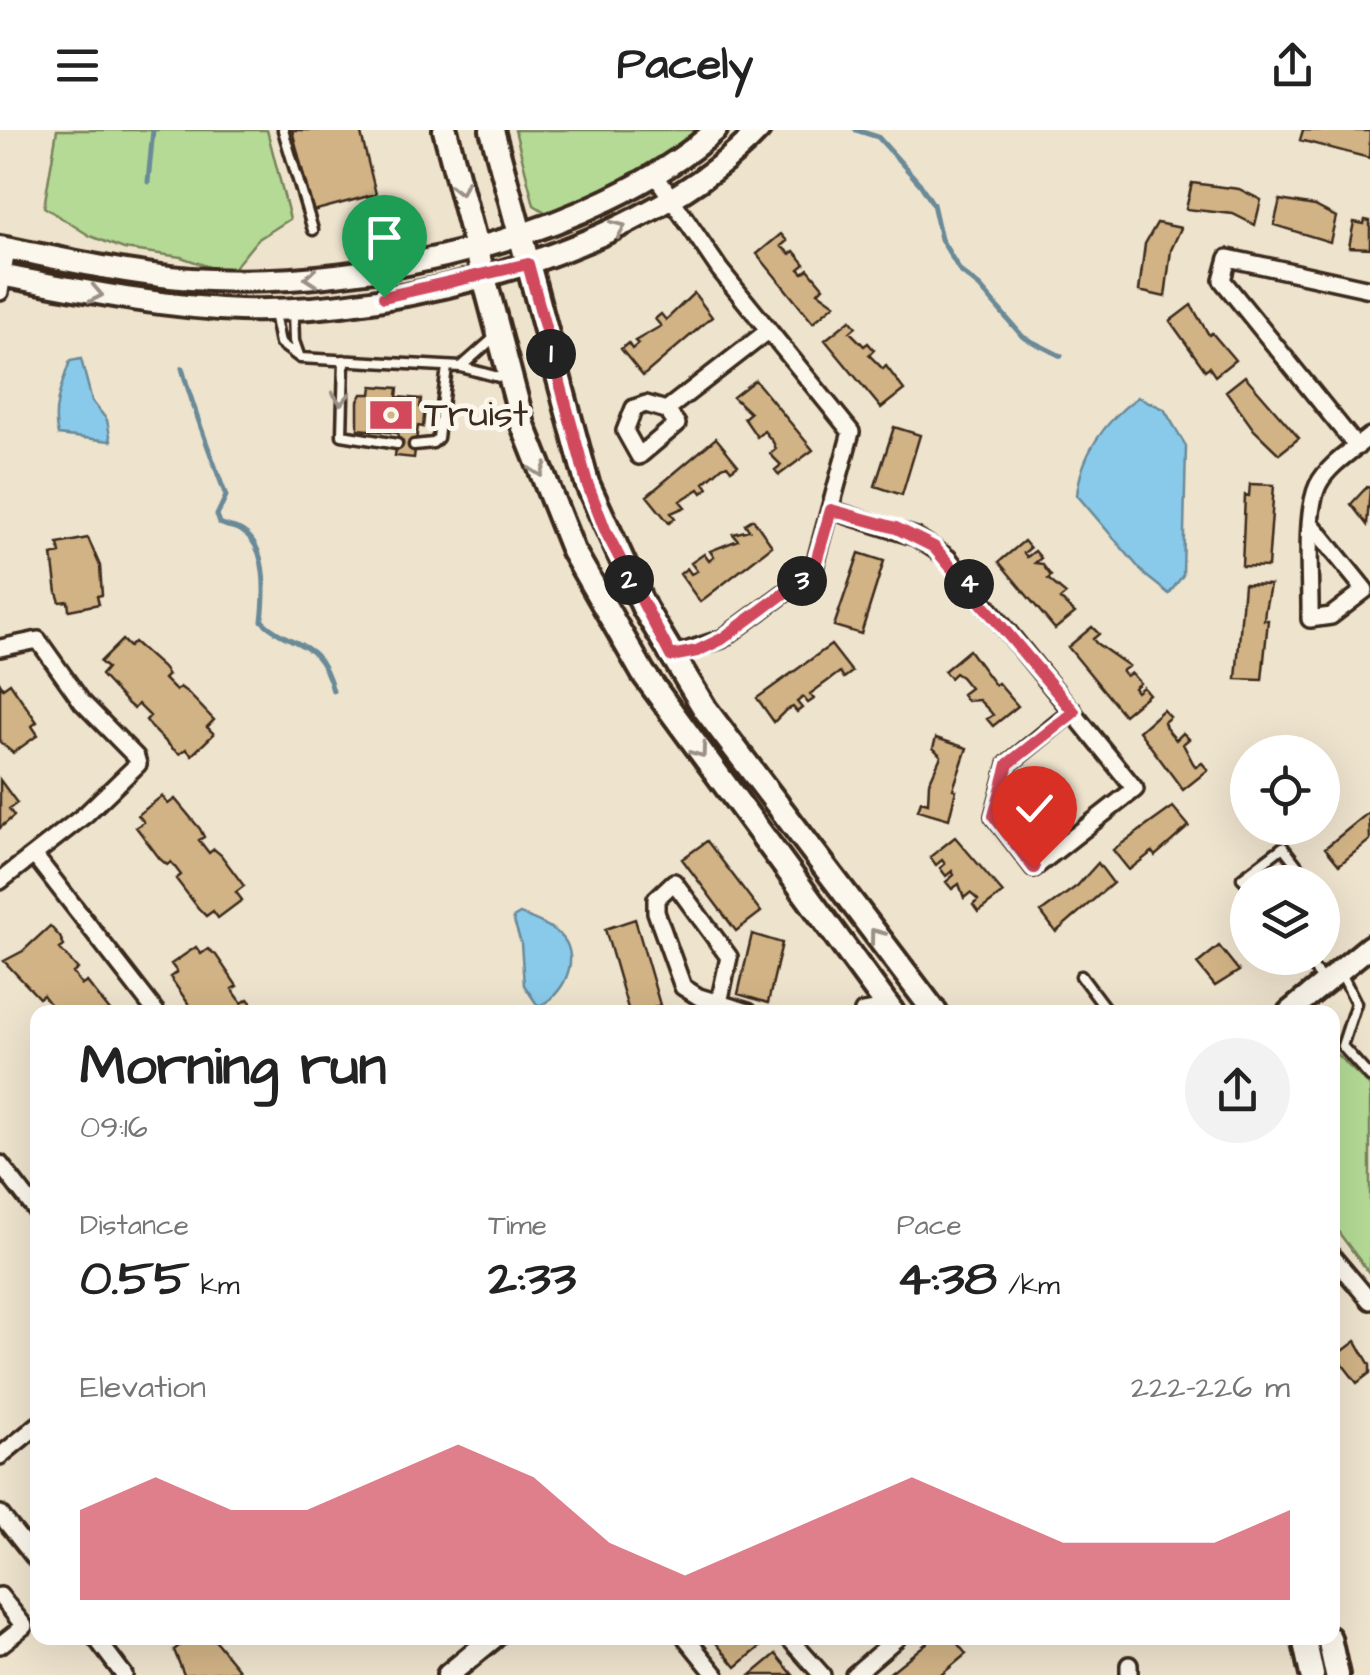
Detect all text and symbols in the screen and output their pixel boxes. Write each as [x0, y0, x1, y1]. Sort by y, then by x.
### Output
text: Pacely [617, 34, 753, 96]
icon: menu [50, 38, 105, 93]
icon: share [1265, 38, 1320, 93]
one-way arrow [448, 179, 469, 196]
pin [342, 195, 427, 298]
icon: arrive [357, 210, 412, 265]
one-way arrow [609, 220, 626, 240]
one-way arrow [302, 266, 318, 288]
one-way arrow [87, 282, 104, 303]
pin: 1 [526, 329, 576, 379]
text: 1 [549, 334, 553, 373]
place label: Truist [424, 389, 528, 441]
one-way arrow [331, 390, 353, 406]
bank icon: Truist [367, 391, 415, 439]
one-way arrow [527, 461, 548, 478]
pin: 2 [604, 555, 654, 605]
pin: 3 [777, 556, 827, 606]
pin: 4 [944, 559, 994, 609]
text: 2 [621, 560, 637, 599]
text: 3 [795, 561, 809, 600]
text: 4 [959, 564, 979, 603]
map controls [1230, 735, 1340, 975]
button: locate [1230, 735, 1340, 845]
one-way arrow [688, 740, 706, 758]
pin [992, 766, 1077, 869]
icon: check [1007, 781, 1062, 836]
button: layers [1230, 865, 1340, 975]
one-way arrow [871, 928, 888, 946]
text: Morning run [80, 1029, 386, 1105]
button: share [1185, 1038, 1290, 1143]
text: 09:16 [80, 1105, 148, 1150]
text: Distance [80, 1206, 189, 1245]
text: Time [488, 1206, 547, 1245]
text: Pace [897, 1206, 962, 1245]
text: 0.55 [80, 1245, 189, 1314]
text: 2:33 [488, 1245, 576, 1314]
text: 4:38 [897, 1245, 997, 1314]
text: km [189, 1266, 240, 1305]
text: /km [997, 1266, 1060, 1305]
text: Elevation [80, 1365, 206, 1410]
text: 222–226 m [1131, 1365, 1290, 1410]

